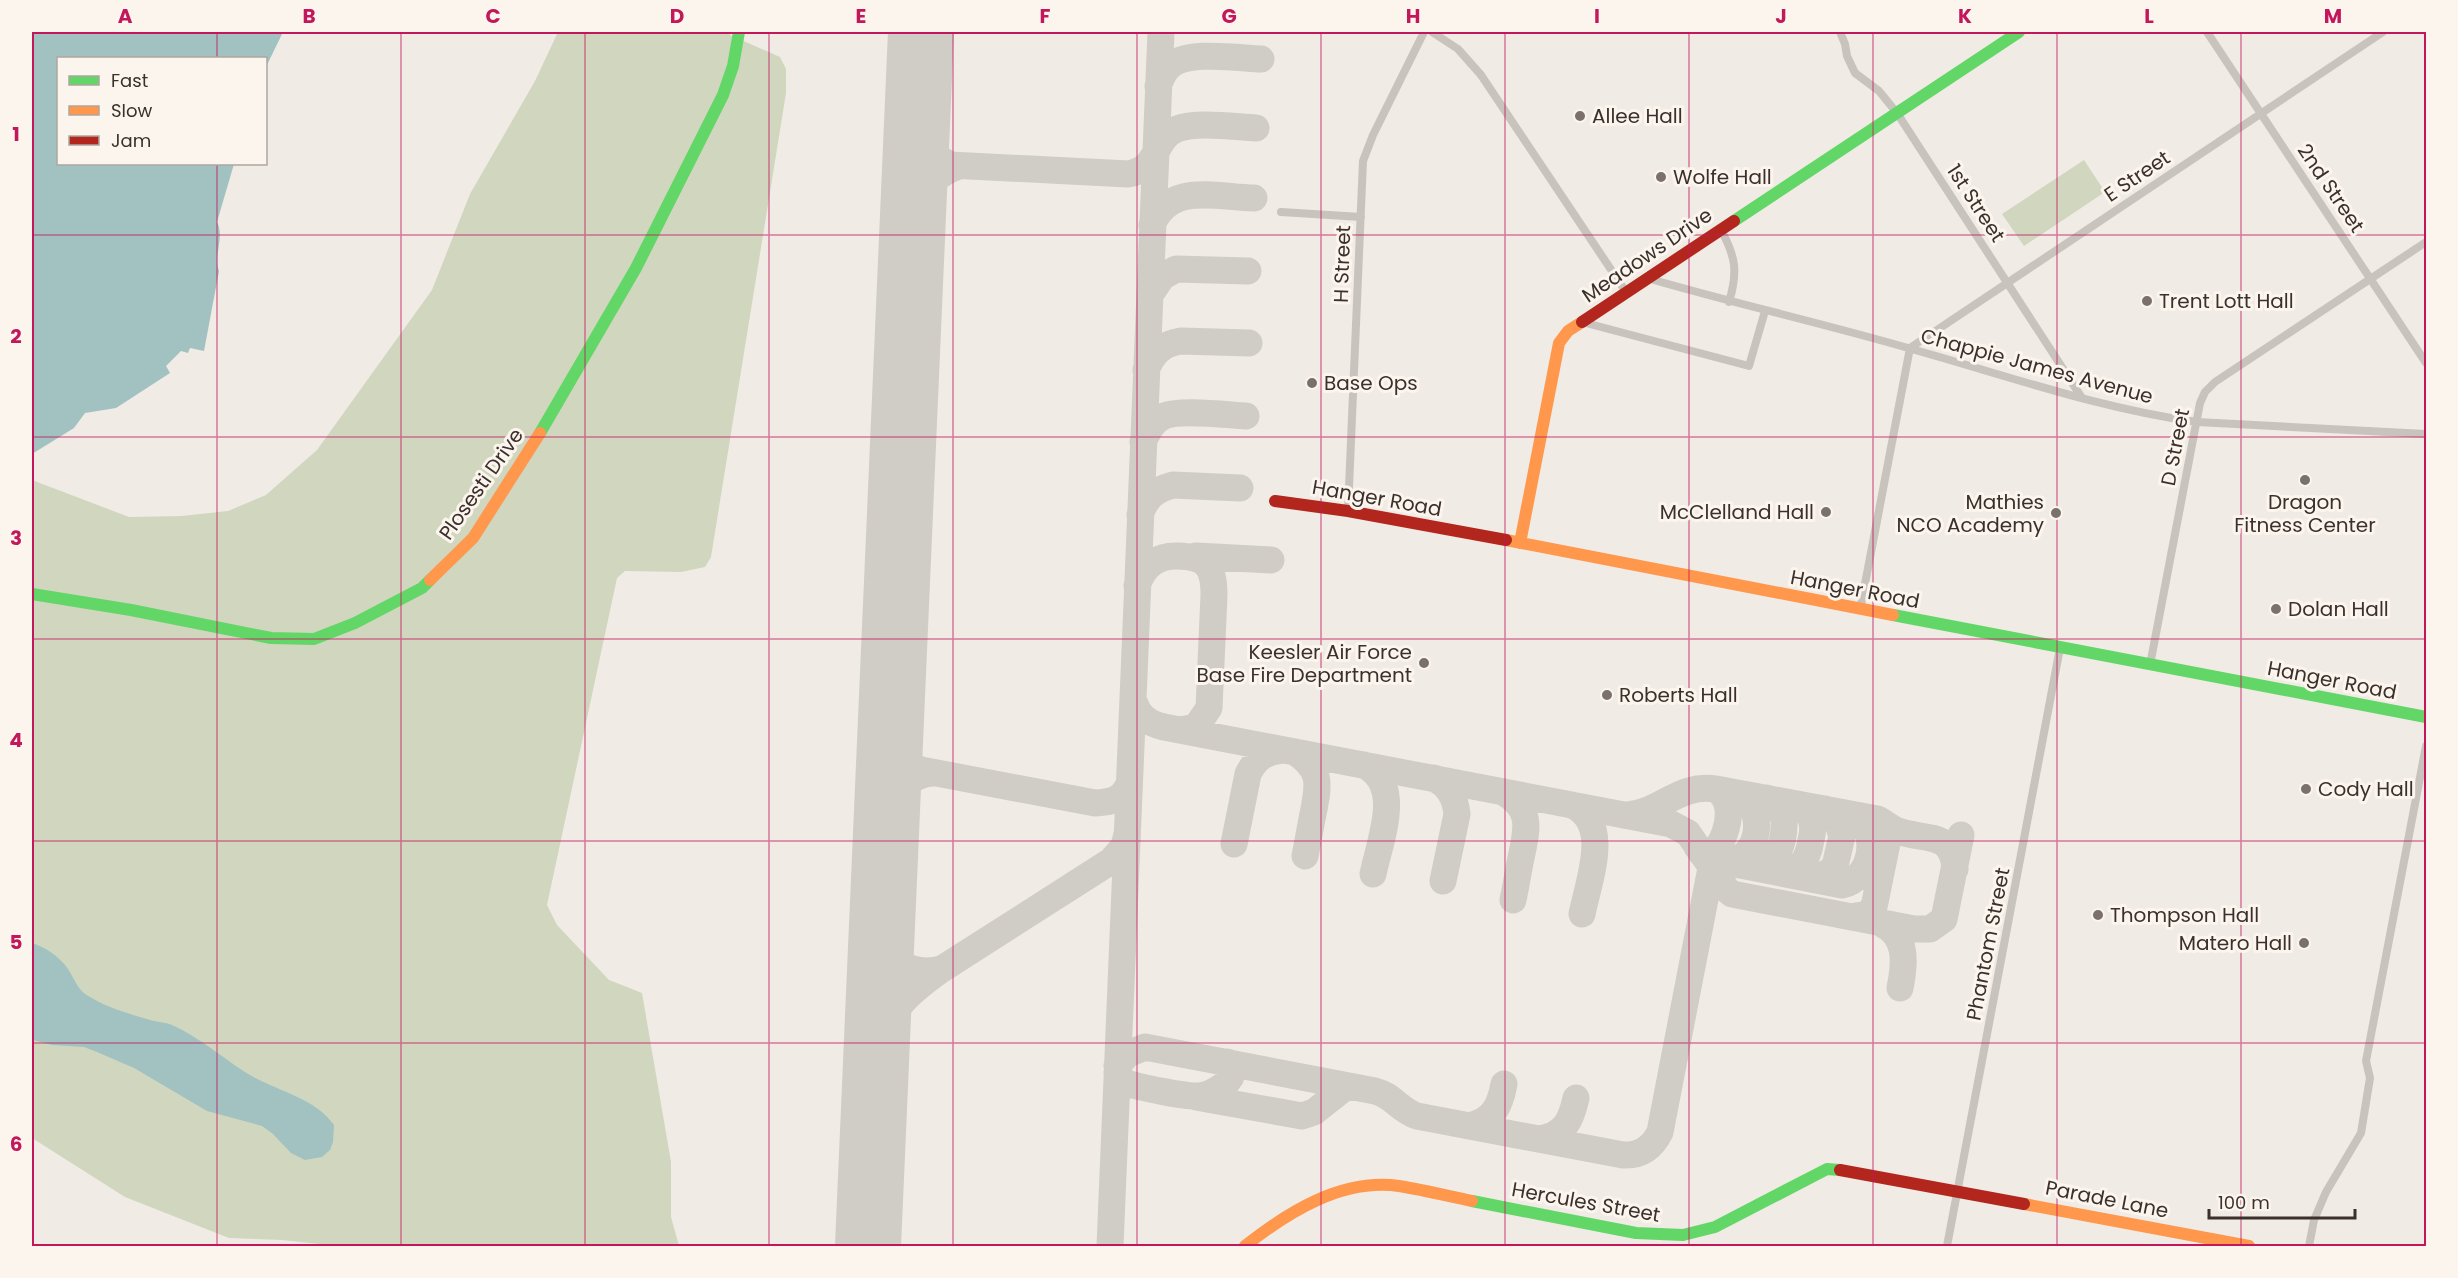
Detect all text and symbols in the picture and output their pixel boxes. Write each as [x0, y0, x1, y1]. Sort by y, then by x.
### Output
text: A [118, 2, 133, 30]
text: B [302, 2, 316, 30]
text: C [485, 2, 501, 30]
text: D [670, 2, 684, 30]
text: E [856, 2, 866, 30]
text: F [1040, 2, 1051, 30]
text: G [1221, 2, 1237, 30]
text: H [1406, 2, 1420, 30]
text: I [1594, 2, 1600, 30]
text: J [1775, 2, 1787, 30]
text: K [1958, 2, 1972, 30]
text: L [2144, 2, 2154, 30]
text: M [2324, 2, 2342, 30]
legend [57, 57, 267, 165]
text: Fast [111, 68, 148, 93]
text: Slow [111, 98, 153, 123]
place label: Allee Hall [1592, 102, 1683, 130]
marker: Allee Hall [1573, 109, 1587, 123]
text: 1 [12, 120, 20, 148]
text: Jam [111, 128, 151, 153]
street label: 2nd Street [2291, 138, 2371, 238]
street label: E Street [2098, 144, 2176, 208]
street label: 1st Street [1940, 158, 2012, 248]
place label: Wolfe Hall [1673, 163, 1772, 191]
marker: Wolfe Hall [1654, 170, 1668, 184]
street label: Meadows Drive [1576, 201, 1718, 309]
street label: H Street [1327, 225, 1357, 303]
place label: Trent Lott Hall [2159, 287, 2294, 315]
marker: Trent Lott Hall [2140, 294, 2154, 308]
street label: Chappie James Avenue [1918, 321, 2156, 411]
text: 2 [10, 322, 22, 350]
place label: Base Ops [1324, 369, 1418, 397]
marker: Base Ops [1305, 376, 1319, 390]
street label: D Street [2154, 406, 2196, 488]
street label: Plosesti Drive [432, 423, 530, 545]
street label: Hanger Road [1310, 473, 1444, 523]
marker: Dragon Fitness Center [2298, 473, 2312, 487]
place label: Mathies NCO Academy [1897, 488, 2044, 539]
place label: Dragon Fitness Center [2234, 488, 2376, 539]
place label: McClelland Hall [1660, 498, 1814, 526]
marker: McClelland Hall [1819, 505, 1833, 519]
marker: Mathies NCO Academy [2049, 506, 2063, 520]
text: 3 [10, 524, 22, 552]
street label: Hanger Road [1788, 563, 1922, 615]
place label: Dolan Hall [2288, 595, 2389, 623]
marker: Dolan Hall [2269, 602, 2283, 616]
place label: Keesler Air Force Base Fire Department [1196, 638, 1412, 689]
street label: Hanger Road [2265, 654, 2399, 706]
marker: Keesler Air Force Base Fire Department [1417, 656, 1431, 670]
place label: Roberts Hall [1619, 681, 1738, 709]
marker: Roberts Hall [1600, 688, 1614, 702]
text: 4 [9, 726, 23, 754]
place label: Cody Hall [2318, 775, 2414, 803]
marker: Cody Hall [2299, 782, 2313, 796]
street label: Phantom Street [1959, 865, 2017, 1023]
place label: Thompson Hall [2110, 901, 2259, 929]
marker: Thompson Hall [2091, 908, 2105, 922]
text: 5 [10, 928, 23, 956]
place label: Matero Hall [2179, 929, 2292, 957]
marker: Matero Hall [2297, 936, 2311, 950]
text: 6 [10, 1130, 22, 1158]
street label: Parade Lane [2043, 1173, 2171, 1225]
street label: Hercules Street [1510, 1175, 1662, 1229]
scale bar [2209, 1182, 2354, 1220]
text: 100 m [2218, 1190, 2270, 1215]

